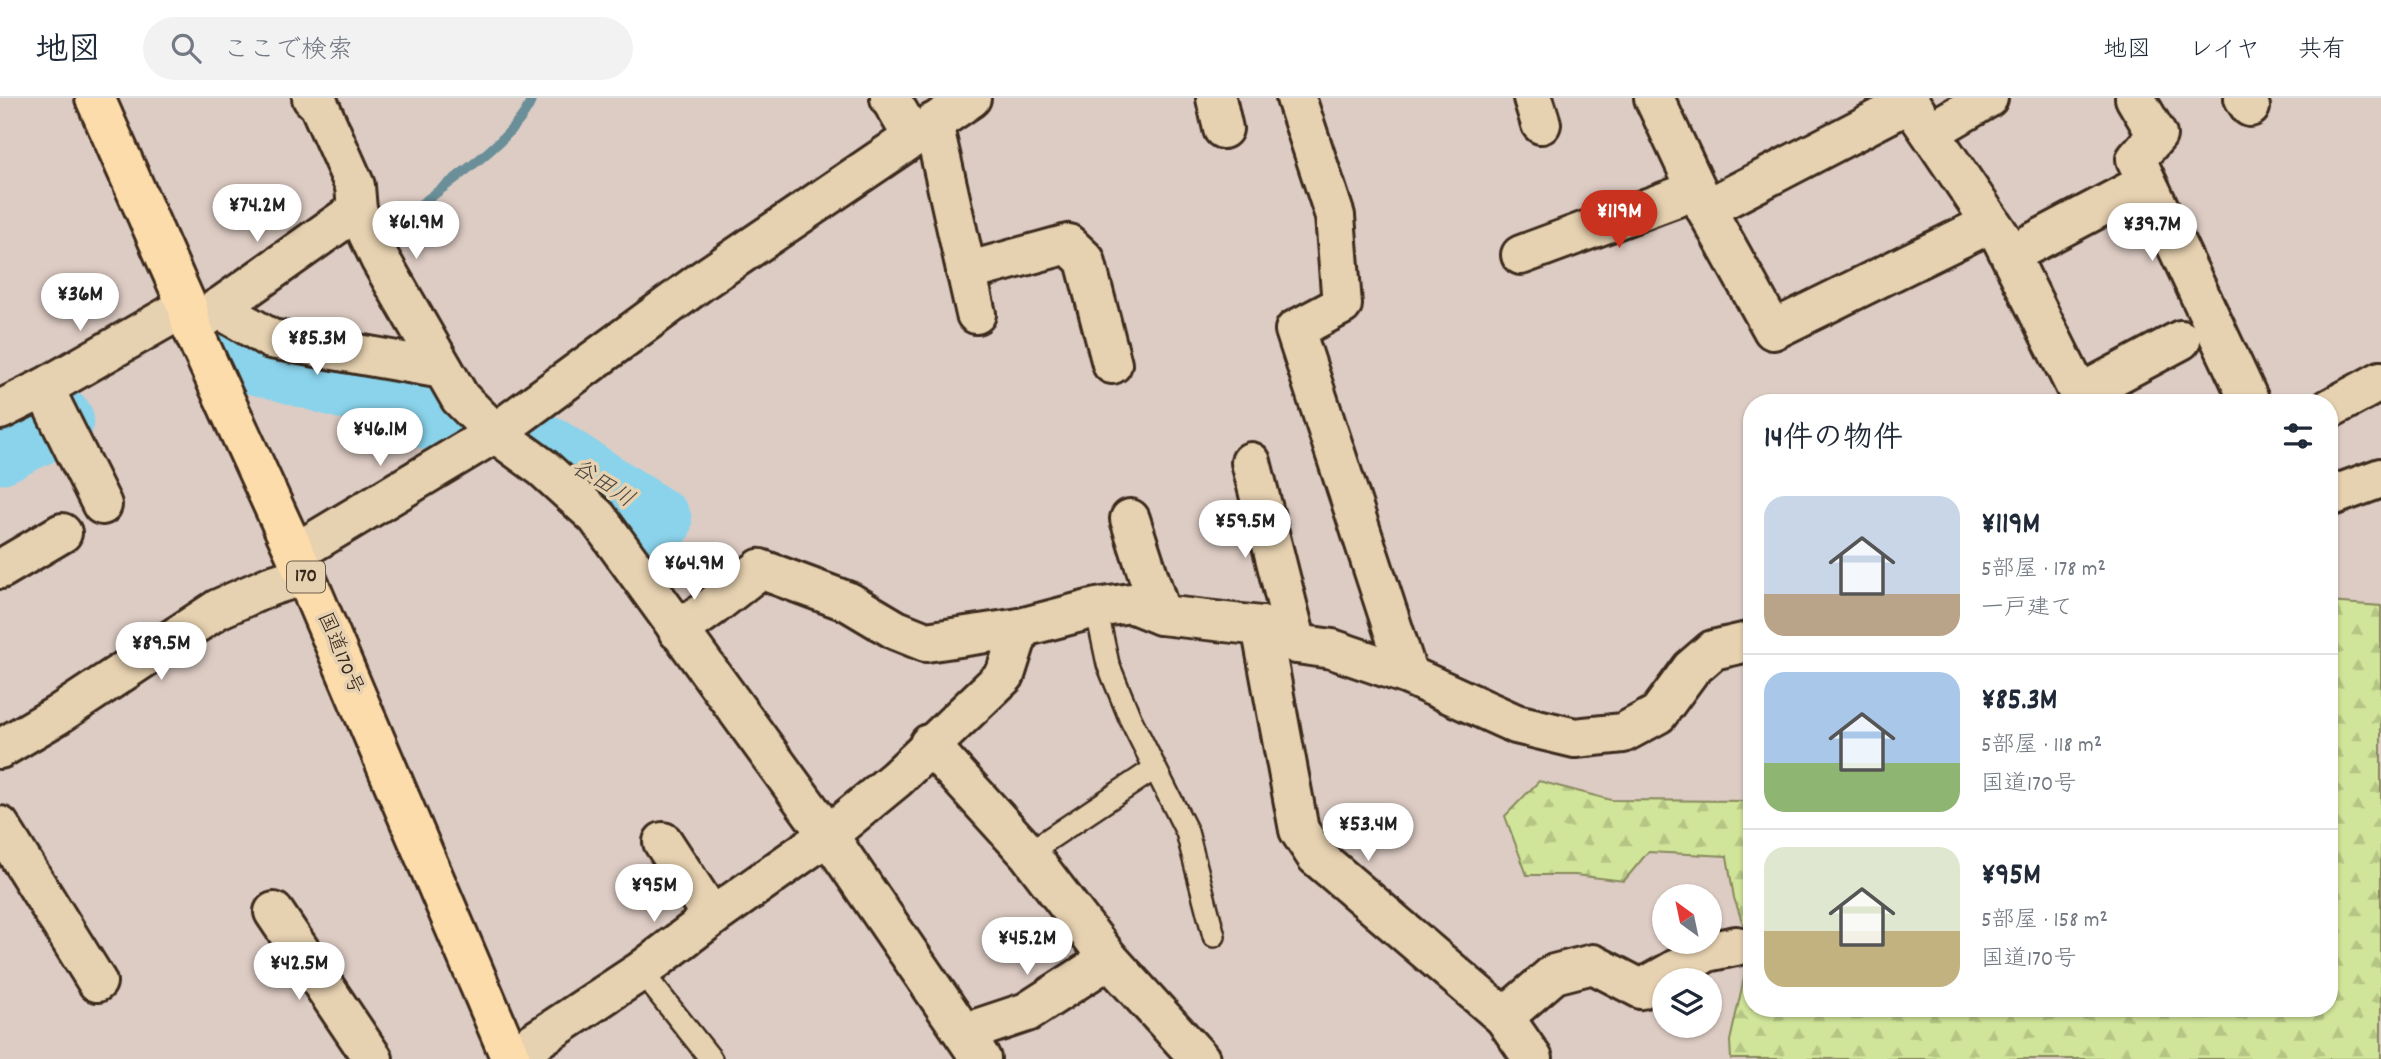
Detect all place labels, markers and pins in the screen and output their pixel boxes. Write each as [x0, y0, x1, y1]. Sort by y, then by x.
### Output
pin: ¥74.2M [200, 184, 314, 244]
pin: ¥119M [1570, 190, 1668, 250]
pin: ¥61.9M [359, 202, 473, 261]
pin: ¥39.7M [2095, 204, 2209, 263]
pin: ¥36M [39, 274, 121, 333]
pin: ¥85.3M [260, 317, 374, 377]
pin: ¥46.1M [323, 408, 437, 468]
pin: ¥59.5M [1188, 500, 1302, 560]
pin: ¥64.9M [637, 542, 751, 602]
pin: ¥89.5M [104, 622, 218, 682]
pin: ¥53.4M [1311, 804, 1425, 863]
pin: ¥95M [613, 864, 695, 924]
pin: ¥45.2M [970, 918, 1084, 977]
pin: ¥42.5M [242, 942, 356, 1002]

